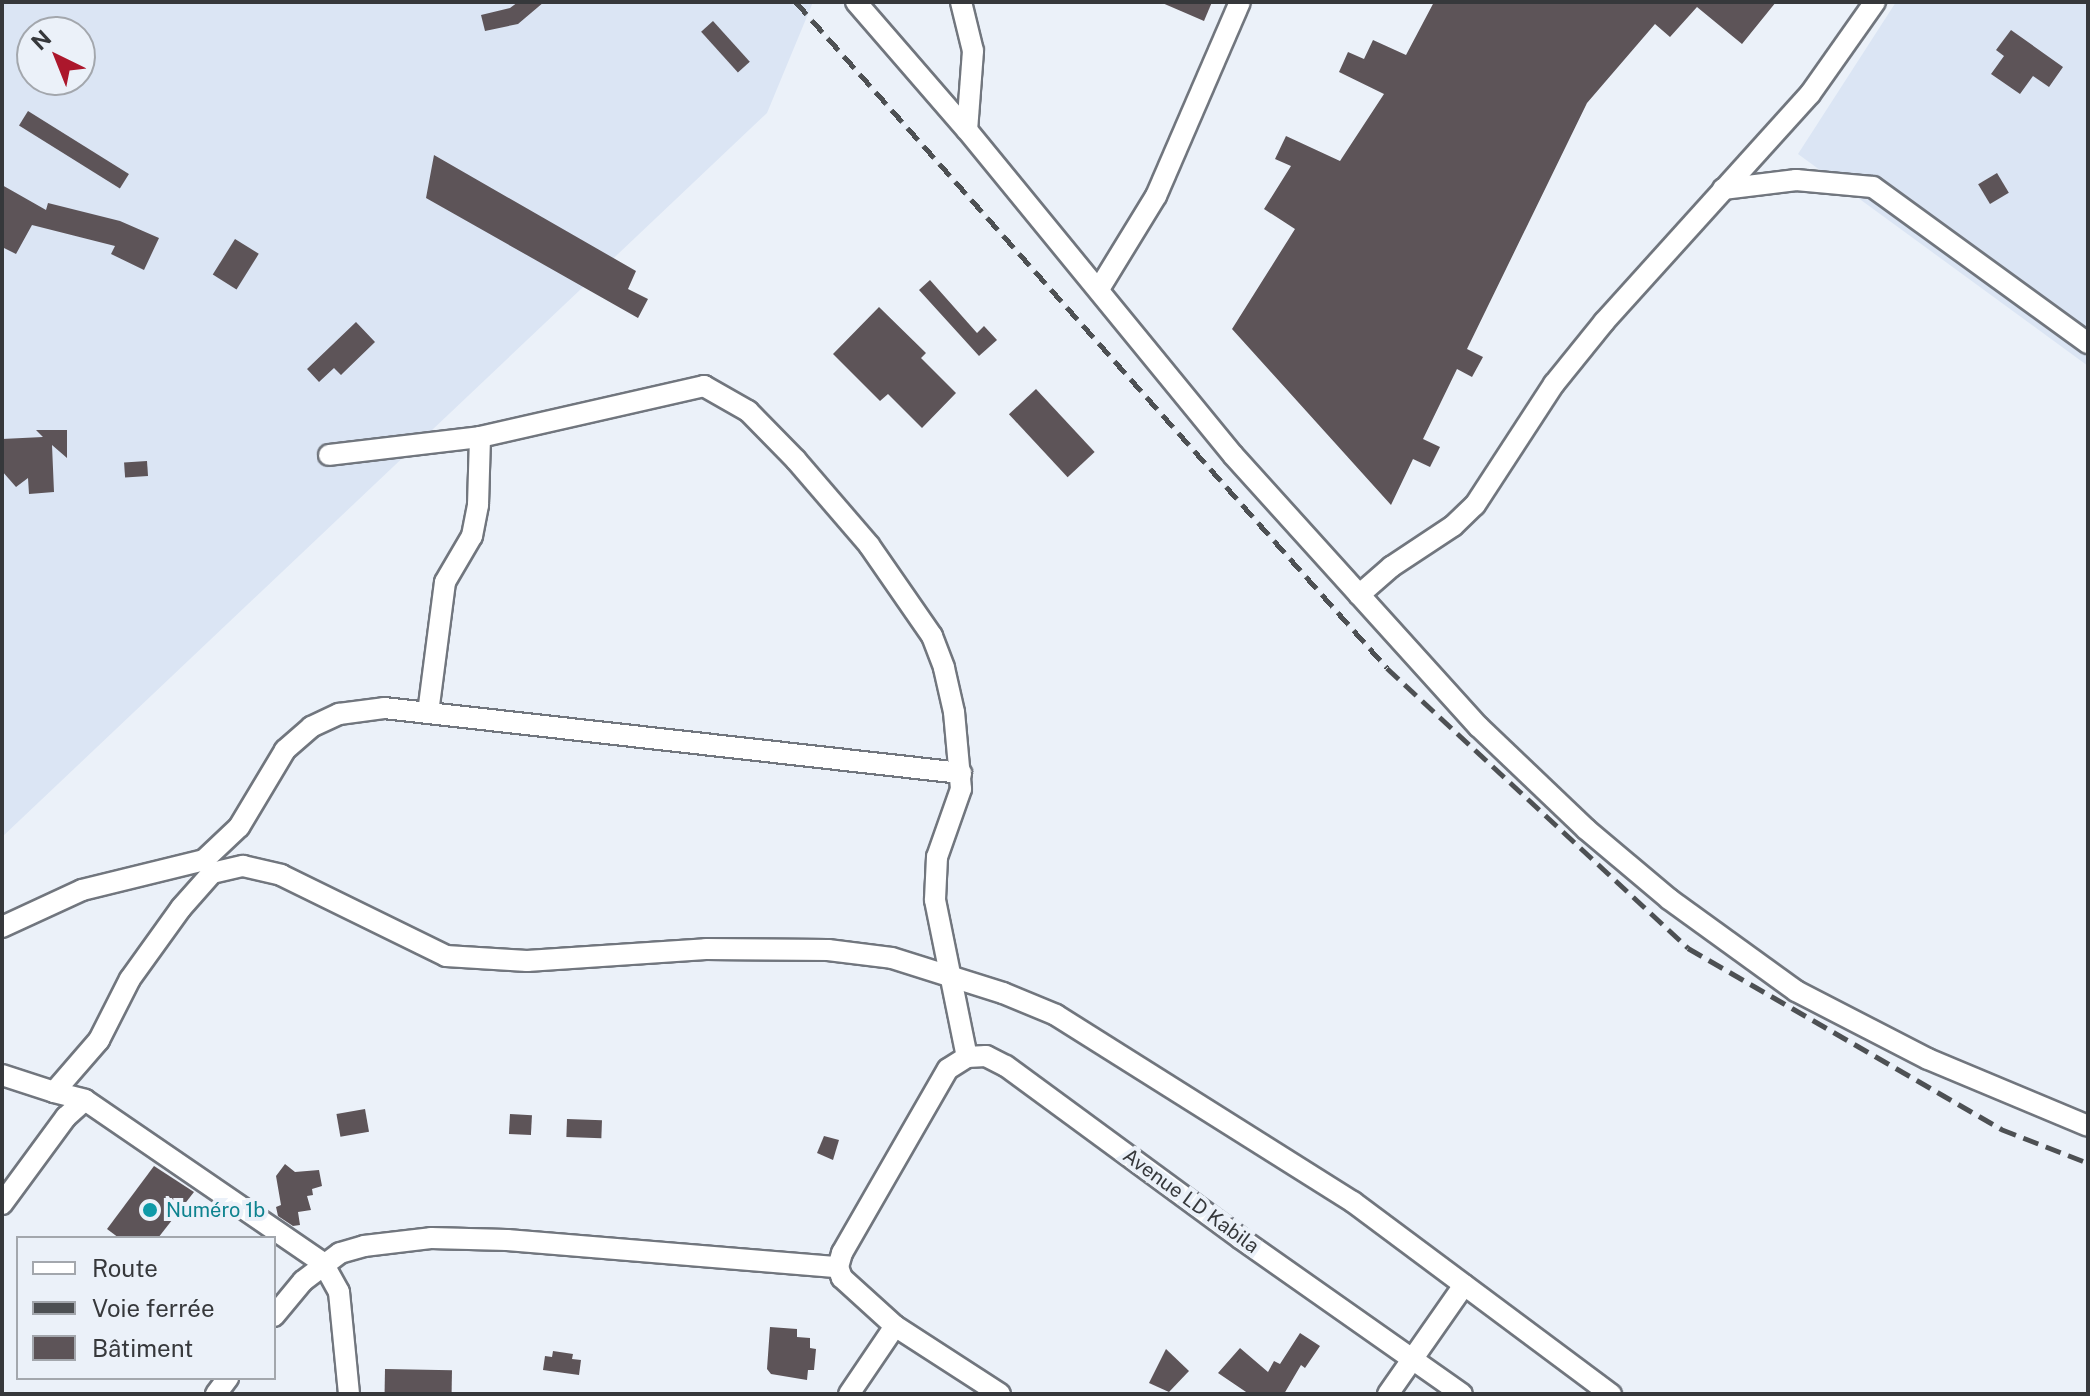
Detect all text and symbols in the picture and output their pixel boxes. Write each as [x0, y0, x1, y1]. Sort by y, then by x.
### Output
north arrow [16, 16, 96, 96]
text: N [26, 25, 56, 55]
street label: Avenue LD Kabila [1118, 1144, 1264, 1258]
place label: Numéro 1b [166, 1198, 265, 1222]
marker: Numéro 1b [141, 1201, 159, 1219]
legend [16, 1236, 276, 1380]
text: Route [92, 1254, 158, 1282]
text: Voie ferrée [92, 1294, 215, 1322]
text: Bâtiment [92, 1334, 193, 1362]

